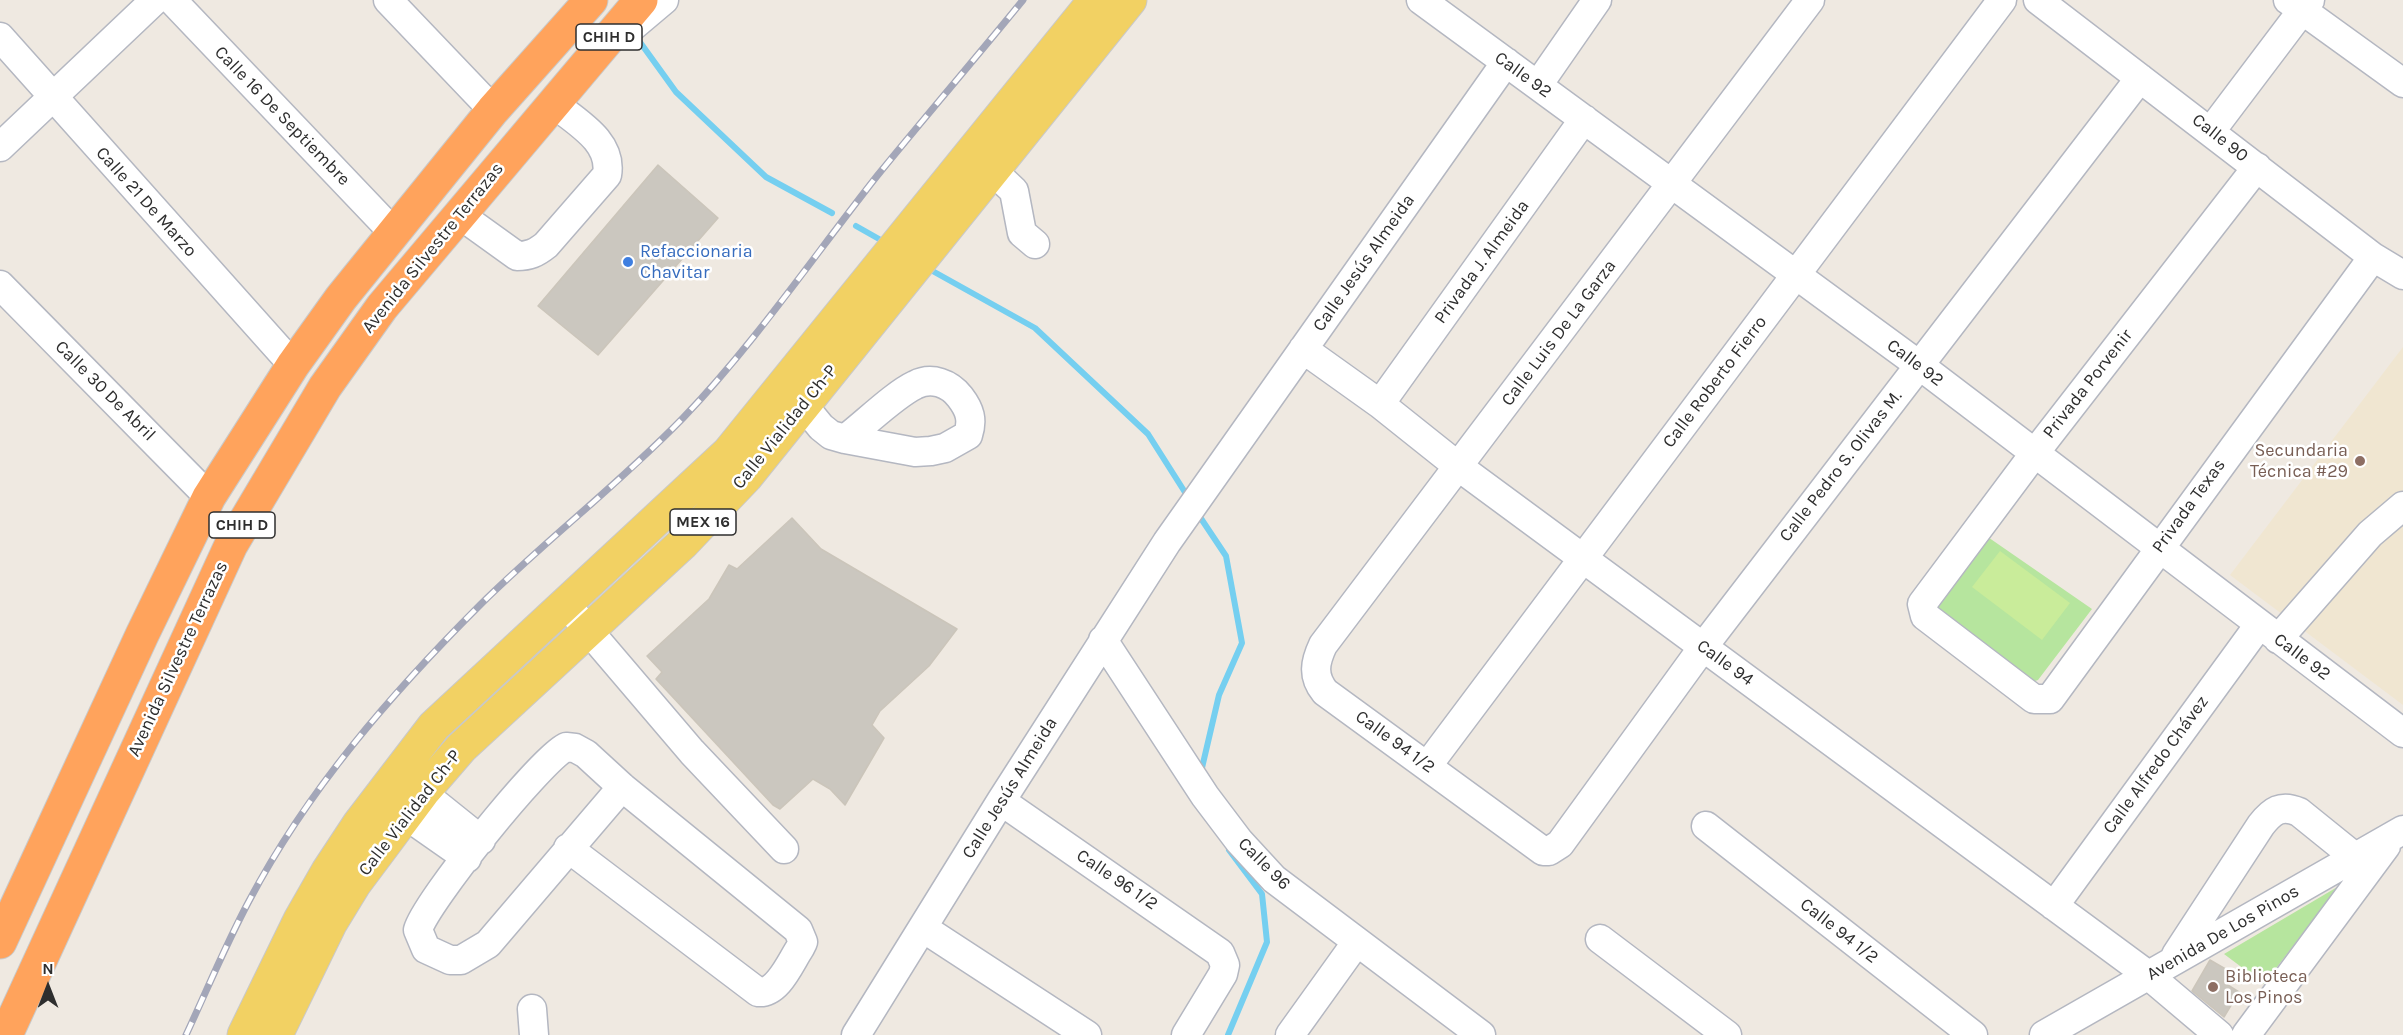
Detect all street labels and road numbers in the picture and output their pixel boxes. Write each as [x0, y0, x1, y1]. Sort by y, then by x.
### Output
road number: CHIH D [576, 24, 642, 50]
street label: Calle 16 De Septiembre [210, 42, 354, 190]
street label: Calle 92 [1490, 47, 1556, 103]
street label: Calle 90 [2187, 109, 2253, 167]
street label: Calle 21 De Marzo [91, 143, 201, 261]
street label: Avenida Silvestre Terrazas [358, 158, 508, 338]
street label: Calle Jesús Almeida [1309, 190, 1419, 336]
street label: Privada J. Almeida [1430, 196, 1534, 328]
street label: Calle Luis De La Garza [1497, 256, 1621, 410]
street label: Calle Roberto Fierro [1658, 312, 1772, 452]
street label: Privada Porvenir [2039, 325, 2137, 443]
street label: Calle 92 [1882, 335, 1948, 391]
street label: Calle 30 De Abril [50, 336, 160, 446]
street label: Calle Vialidad Ch-P [728, 360, 842, 494]
street label: Calle Pedro S. Olivas M. [1775, 386, 1907, 546]
street label: Privada Texas [2148, 455, 2230, 557]
road number: MEX 16 [670, 509, 736, 535]
road number: CHIH D [209, 512, 275, 538]
street label: Avenida Silvestre Terrazas [123, 558, 233, 760]
street label: Calle 92 [2269, 629, 2335, 685]
street label: Calle 94 [1692, 635, 1758, 691]
street label: Calle Alfredo Chávez [2099, 692, 2213, 838]
street label: Calle 94 1/2 [1351, 706, 1439, 778]
street label: Calle Jesús Almeida [958, 713, 1062, 863]
street label: Calle Vialidad Ch-P [354, 746, 466, 880]
street label: Calle 96 [1233, 833, 1295, 895]
street label: Calle 96 1/2 [1072, 845, 1162, 915]
street label: Avenida De Los Pinos [2143, 881, 2303, 985]
street label: Calle 94 1/2 [1796, 894, 1882, 968]

